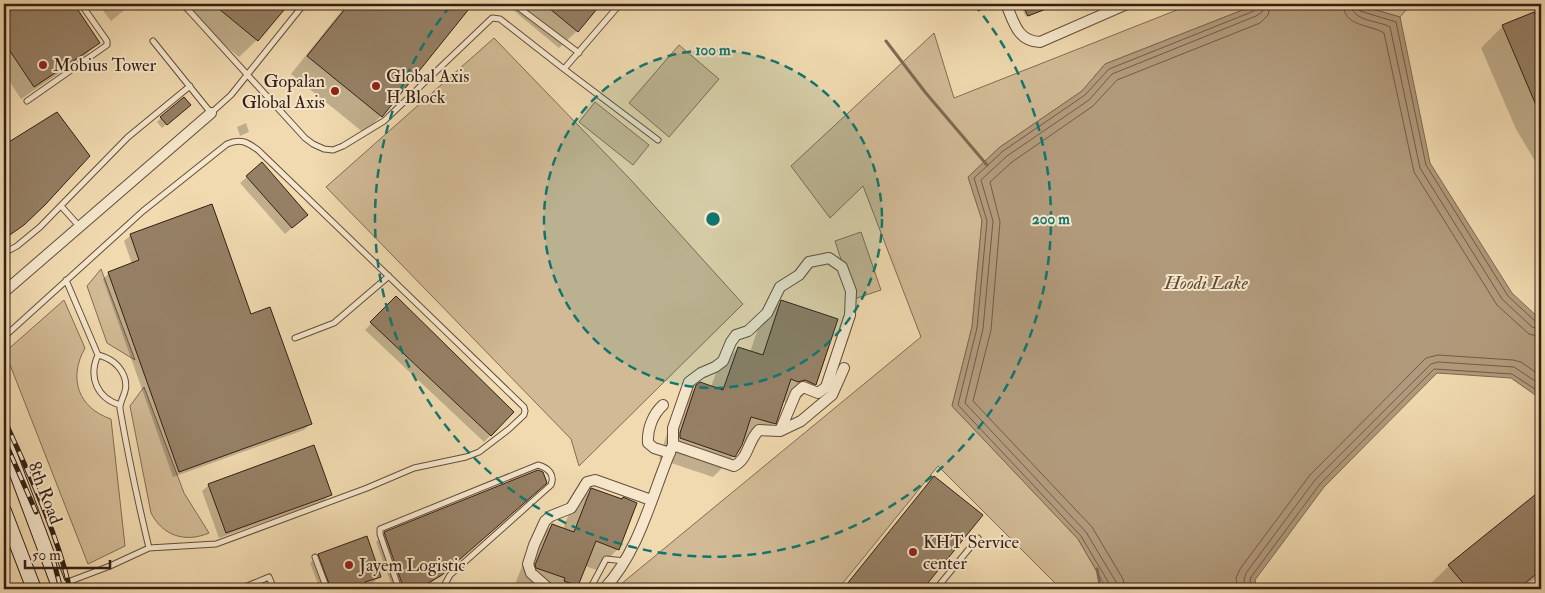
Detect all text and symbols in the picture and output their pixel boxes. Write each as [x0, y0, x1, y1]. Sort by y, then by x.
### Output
text: 100 m [695, 41, 731, 60]
place label: Mobius Tower [53, 54, 157, 77]
marker: Mobius Tower [37, 59, 49, 71]
place label: Global Axis H Block [386, 65, 469, 109]
place label: Gopalan Global Axis [242, 70, 325, 114]
marker: Global Axis H Block [370, 80, 382, 92]
marker: Gopalan Global Axis [329, 85, 341, 97]
centre of rings [704, 210, 722, 228]
text: 200 m [1032, 210, 1070, 229]
water label: Hoodi Lake [1163, 271, 1248, 295]
street label: 8th Road [23, 458, 67, 528]
place label: KHT Service center [923, 531, 1020, 575]
scale bar [25, 538, 110, 570]
text: 50 m [32, 546, 61, 565]
marker: KHT Service center [907, 546, 919, 558]
place label: Jayem Logistic [358, 554, 466, 577]
marker: Jayem Logistic [343, 559, 355, 571]

